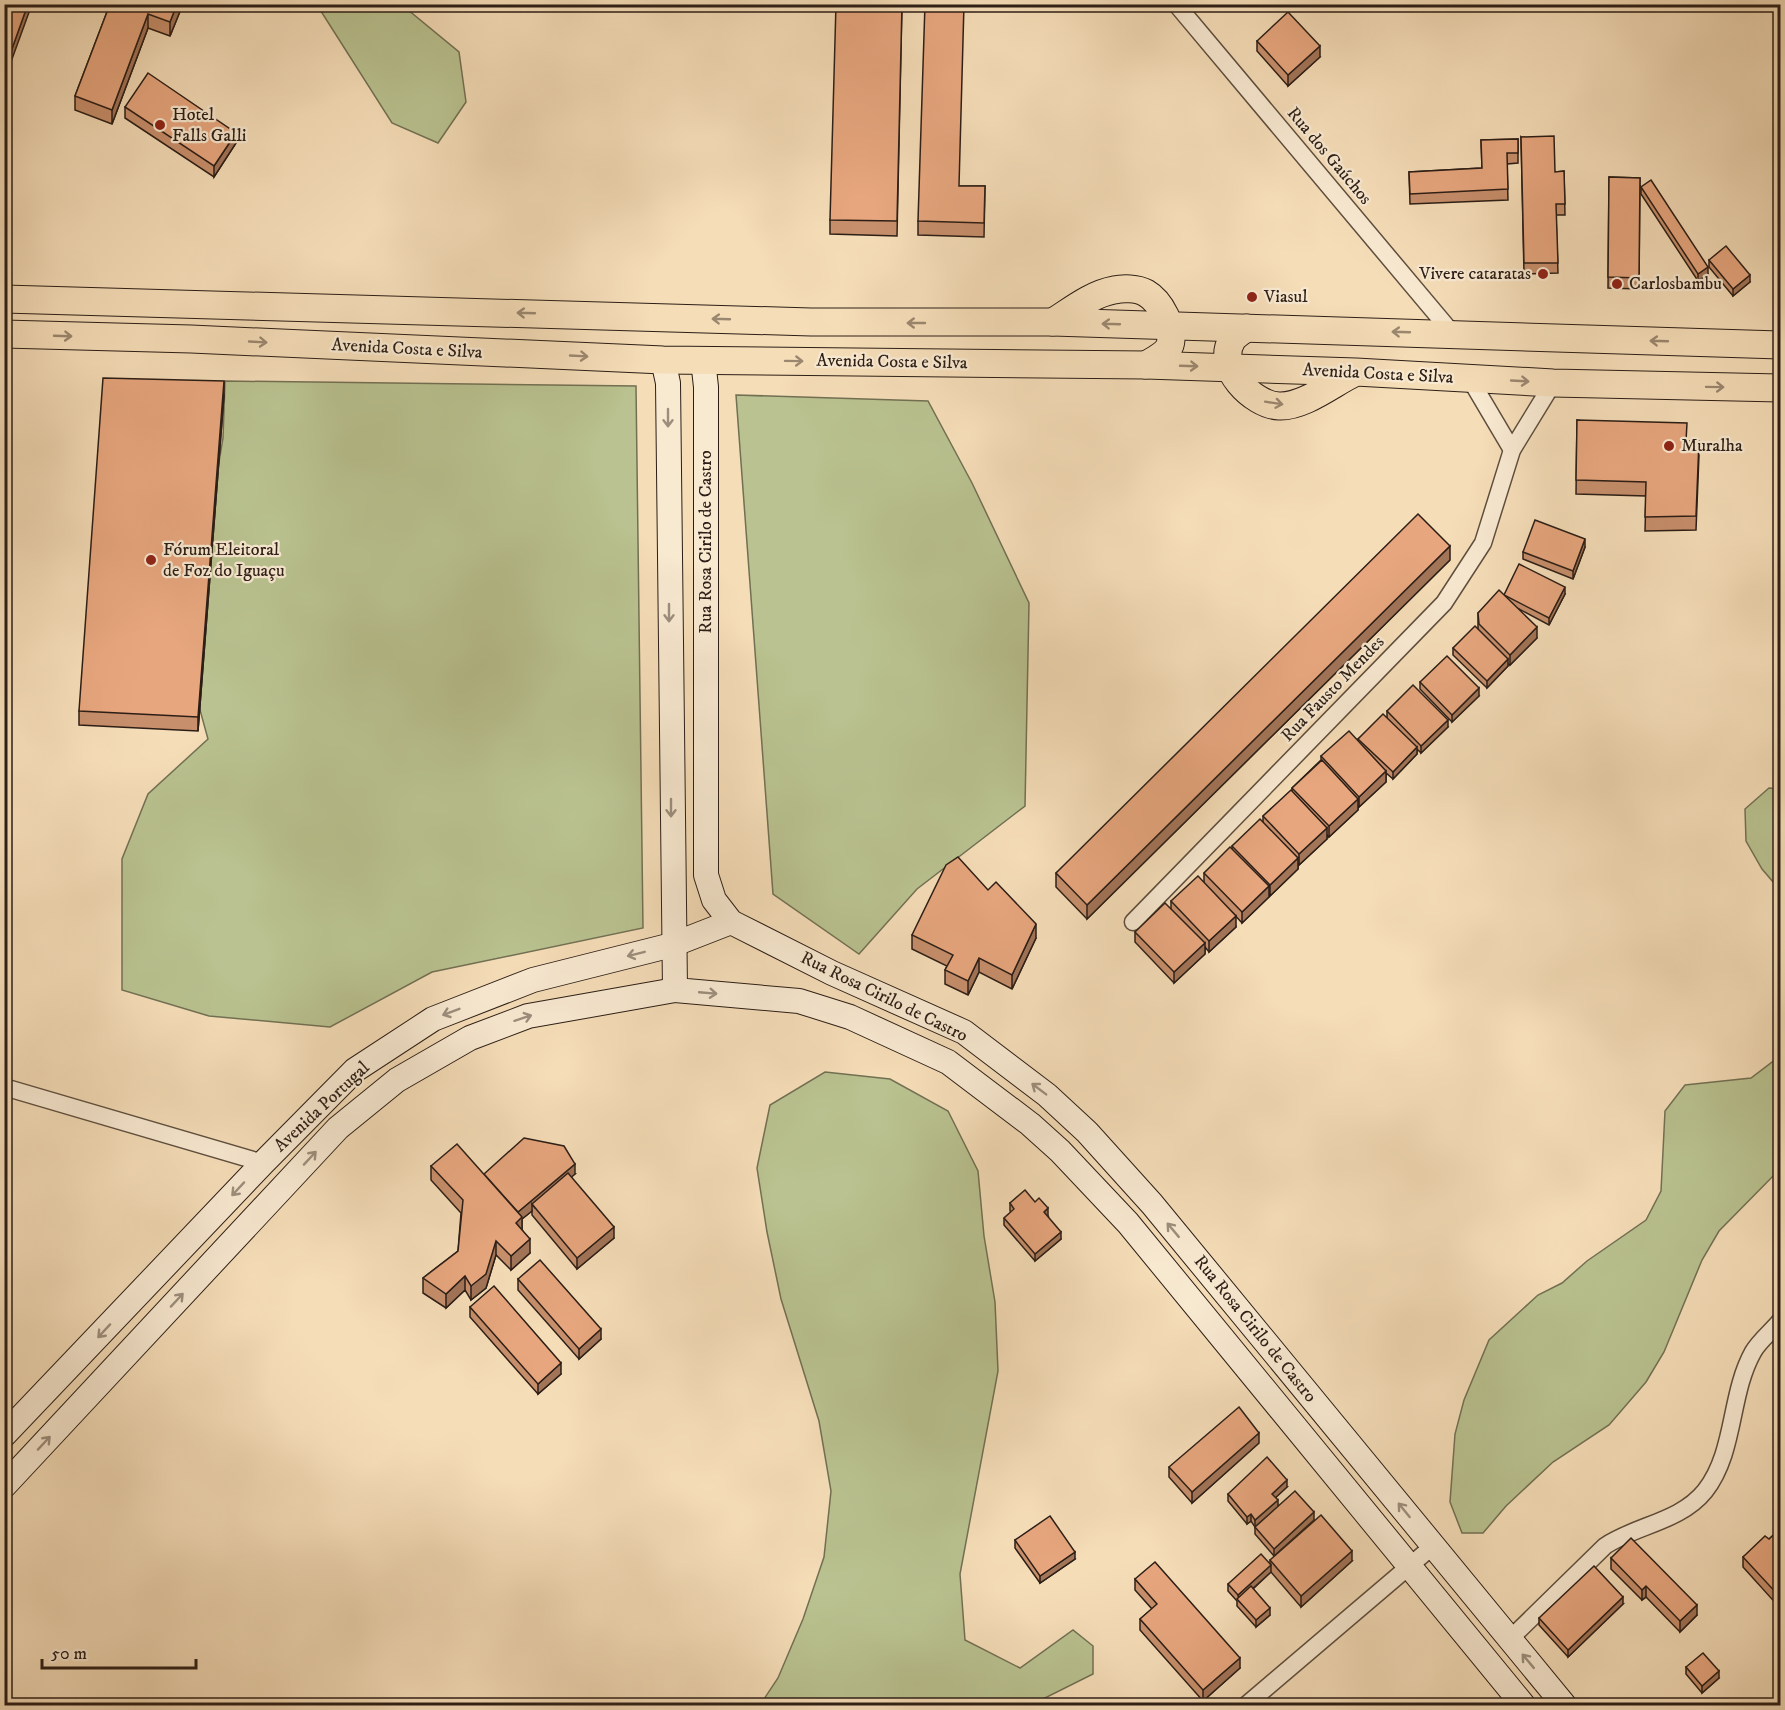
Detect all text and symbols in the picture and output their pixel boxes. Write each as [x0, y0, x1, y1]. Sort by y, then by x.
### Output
street label: Rua dos Gaúchos [1282, 103, 1376, 209]
place label: Hotel Falls Galli [172, 104, 247, 147]
marker: Hotel Falls Galli [153, 118, 167, 132]
place label: Vivere cataratas [1418, 263, 1531, 285]
marker: Vivere cataratas [1536, 267, 1550, 281]
place label: Carlosbambu [1629, 273, 1722, 295]
marker: Carlosbambu [1610, 277, 1624, 291]
place label: Viasul [1263, 286, 1308, 308]
marker: Viasul [1245, 290, 1259, 304]
one-way arrow [517, 307, 537, 318]
one-way arrow [712, 313, 732, 324]
one-way arrow [907, 317, 927, 329]
one-way arrow [1102, 318, 1122, 329]
one-way arrow [1392, 326, 1412, 338]
one-way arrow [52, 330, 72, 342]
street label: Avenida Costa e Silva [331, 334, 483, 364]
one-way arrow [1650, 335, 1670, 346]
one-way arrow [247, 337, 267, 348]
street label: Avenida Costa e Silva [816, 350, 968, 374]
one-way arrow [568, 351, 588, 362]
one-way arrow [784, 355, 804, 367]
street label: Avenida Costa e Silva [1302, 359, 1454, 389]
one-way arrow [1178, 361, 1198, 372]
one-way arrow [1510, 376, 1530, 387]
one-way arrow [1705, 381, 1725, 393]
one-way arrow [1264, 398, 1283, 409]
one-way arrow [662, 408, 674, 428]
place label: Muralha [1681, 435, 1743, 457]
marker: Muralha [1662, 439, 1676, 453]
street label: Rua Rosa Cirilo de Castro [695, 450, 717, 634]
place label: Fórum Eleitoral de Foz do Iguaçu [163, 539, 285, 582]
marker: Fórum Eleitoral de Foz do Iguaçu [144, 553, 158, 567]
one-way arrow [664, 603, 675, 623]
street label: Rua Fausto Mendes [1277, 631, 1389, 747]
one-way arrow [665, 798, 677, 818]
street label: Rua Rosa Cirilo de Castro [797, 947, 971, 1047]
one-way arrow [627, 949, 646, 961]
one-way arrow [698, 988, 718, 999]
one-way arrow [442, 1008, 460, 1019]
one-way arrow [513, 1012, 532, 1023]
street label: Avenida Portugal [270, 1057, 375, 1157]
one-way arrow [1031, 1083, 1047, 1096]
one-way arrow [303, 1150, 318, 1165]
one-way arrow [231, 1181, 245, 1196]
one-way arrow [1167, 1222, 1180, 1238]
street label: Rua Rosa Cirilo de Castro [1189, 1251, 1321, 1407]
one-way arrow [170, 1293, 185, 1308]
one-way arrow [96, 1323, 111, 1338]
one-way arrow [37, 1436, 51, 1451]
one-way arrow [1397, 1503, 1410, 1519]
scale bar [42, 1632, 196, 1670]
text: 50 m [51, 1643, 87, 1665]
one-way arrow [1521, 1654, 1535, 1669]

